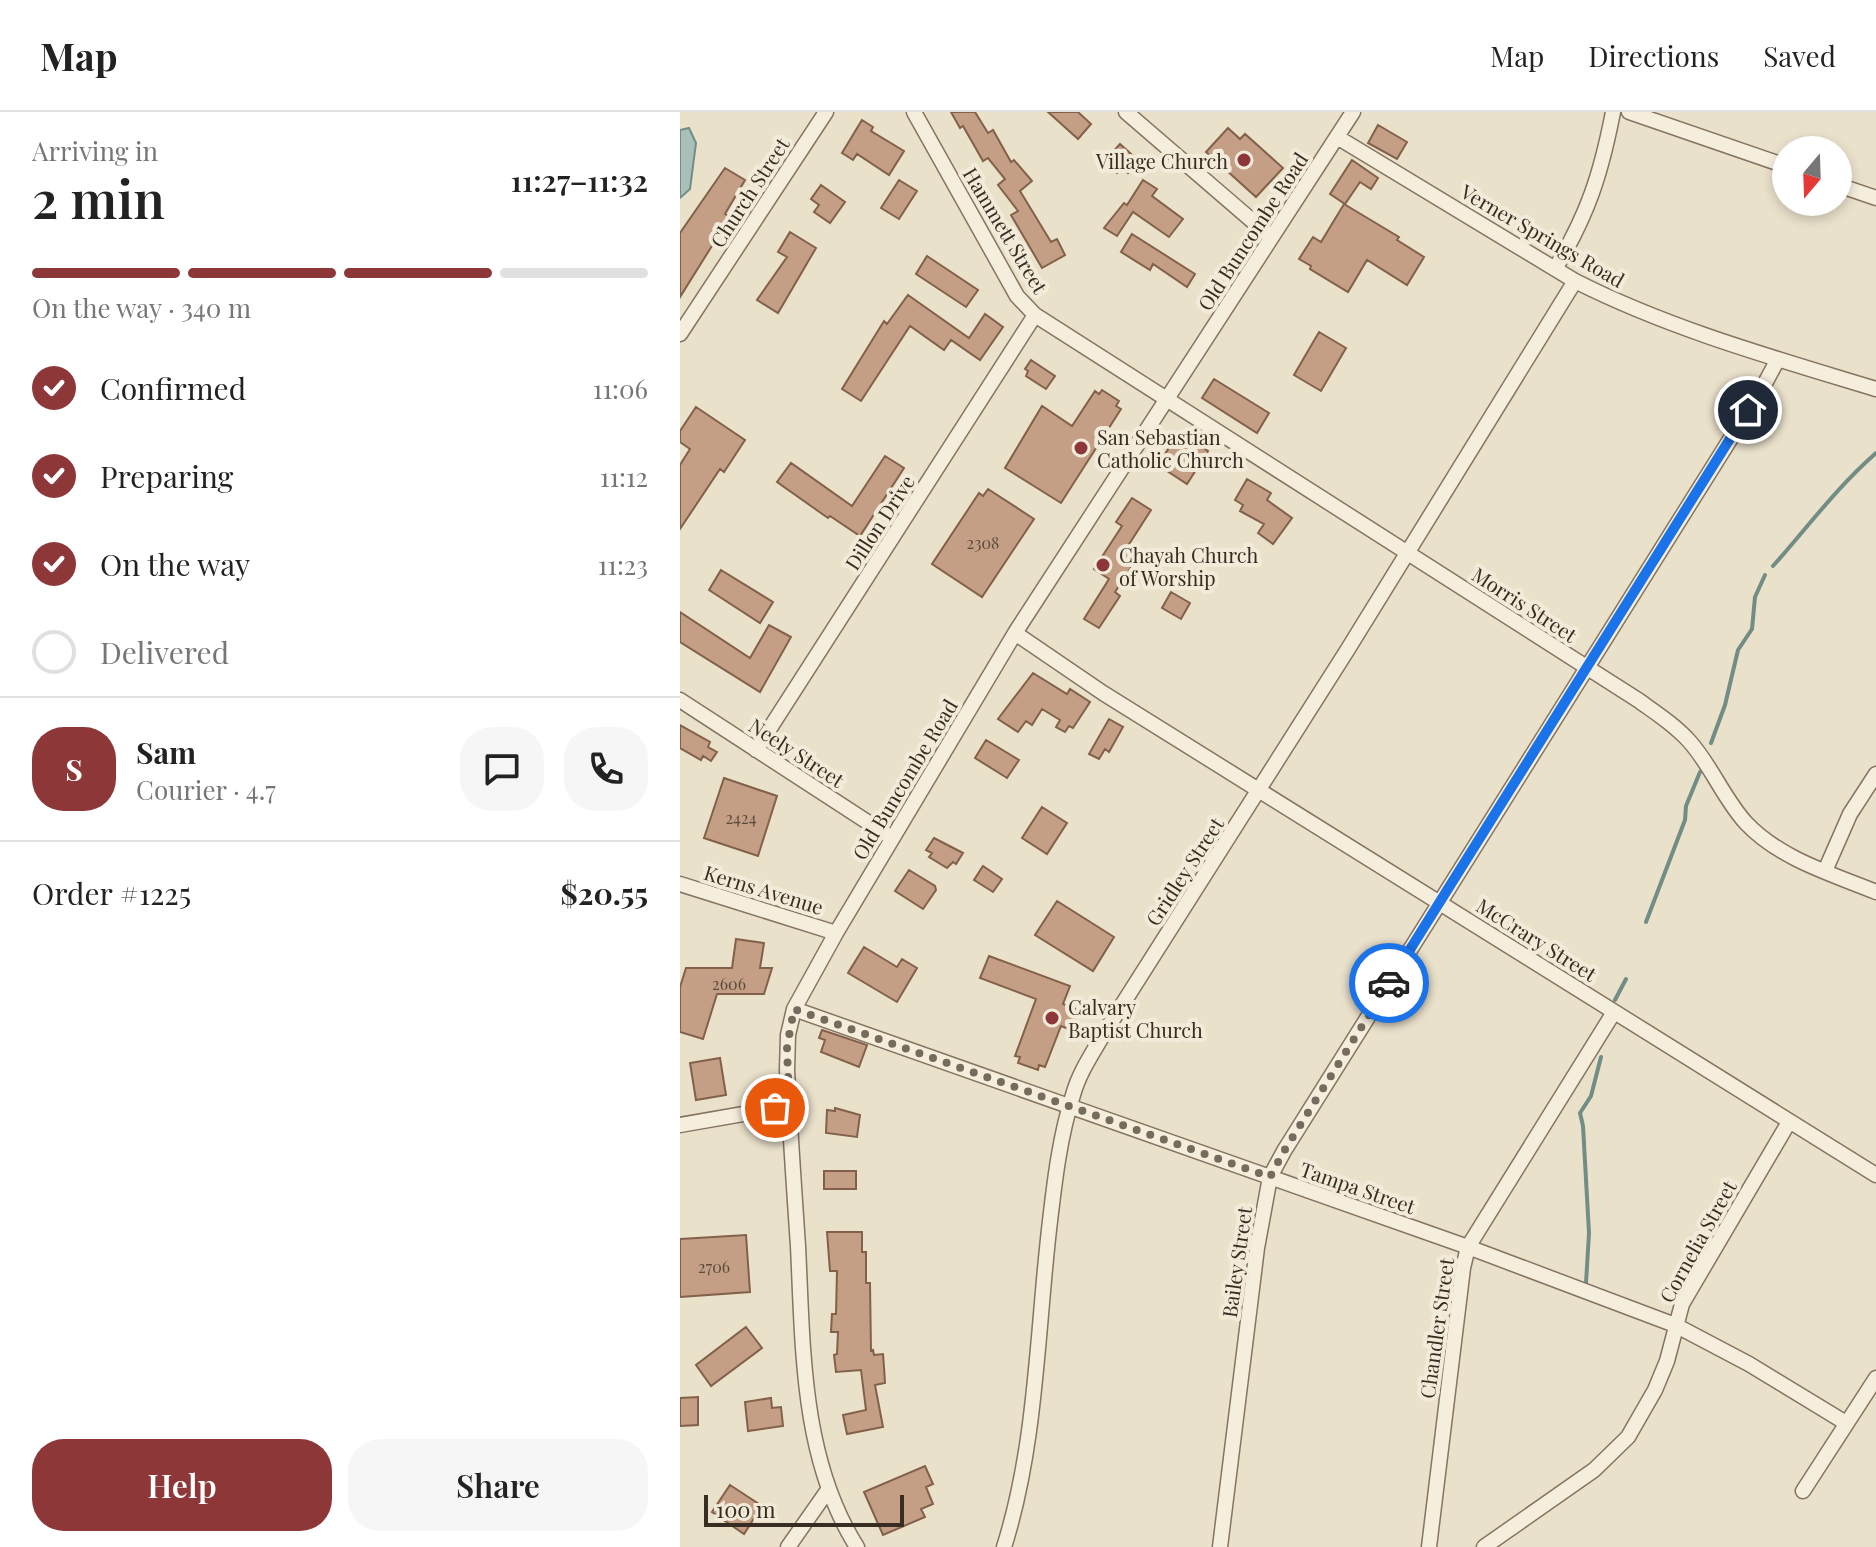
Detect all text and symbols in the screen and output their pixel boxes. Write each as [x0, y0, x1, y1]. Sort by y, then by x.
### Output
text: Map [40, 30, 117, 81]
text: Map [1490, 37, 1544, 74]
text: Directions [1588, 37, 1719, 74]
text: Saved [1763, 37, 1836, 74]
street label: Church Street [703, 131, 795, 252]
text: Arriving in [32, 133, 158, 168]
north arrow [1772, 136, 1852, 216]
map controls [1772, 136, 1852, 216]
place label: Village Church [1095, 147, 1228, 174]
street label: Old Buncombe Road [1191, 147, 1313, 315]
marker: Village Church [1235, 151, 1253, 169]
text: 11:27–11:32 [510, 160, 648, 200]
street label: Hammett Street [958, 162, 1055, 299]
text: 2 min [32, 163, 165, 232]
street label: Verner Springs Road [1455, 177, 1630, 293]
text: On the way · 340 m [32, 290, 251, 325]
icon: check [32, 366, 76, 410]
text: Confirmed [100, 368, 246, 408]
text: 11:06 [593, 371, 648, 406]
pin [1714, 376, 1782, 444]
icon: home [1726, 388, 1770, 432]
place label: San Sebastian Catholic Church [1097, 423, 1244, 473]
marker: San Sebastian Catholic Church [1072, 439, 1090, 457]
icon: check [32, 454, 76, 498]
text: Preparing [100, 456, 233, 496]
text: 11:12 [600, 459, 648, 494]
street label: Dillon Drive [838, 469, 920, 575]
house number: 2308 [967, 532, 999, 553]
place label: Chayah Church of Worship [1119, 541, 1258, 591]
icon: check [32, 542, 76, 586]
text: On the way [100, 544, 250, 584]
text: 11:23 [598, 547, 648, 582]
marker: Chayah Church of Worship [1094, 556, 1112, 574]
street label: Morris Street [1468, 560, 1583, 648]
text: Delivered [100, 632, 229, 672]
street label: Old Buncombe Road [845, 693, 963, 864]
street label: Neely Street [744, 711, 850, 793]
button: chat [460, 727, 544, 811]
button: phone [564, 727, 648, 811]
text: Sam [136, 732, 196, 772]
text: S [65, 749, 83, 789]
text: Courier · 4.7 [136, 772, 276, 807]
house number: 2424 [725, 807, 757, 828]
street label: Gridley Street [1139, 811, 1230, 930]
street label: Kerns Avenue [701, 858, 827, 920]
text: Order #1225 [32, 873, 191, 913]
text: $20.55 [561, 873, 648, 913]
street label: McCrary Street [1472, 891, 1603, 987]
courier [1349, 943, 1429, 1023]
icon: car [1367, 961, 1411, 1005]
house number: 2606 [712, 973, 746, 994]
place label: Calvary Baptist Church [1068, 993, 1203, 1043]
marker: Calvary Baptist Church [1043, 1009, 1061, 1027]
pin [741, 1074, 809, 1142]
icon: bag [753, 1086, 797, 1130]
street label: Tampa Street [1297, 1155, 1420, 1220]
street label: Cornelia Street [1652, 1174, 1742, 1307]
street label: Bailey Street [1215, 1204, 1257, 1319]
street label: Chandler Street [1413, 1255, 1459, 1400]
house number: 2706 [698, 1256, 730, 1277]
button: Help [32, 1439, 332, 1531]
button: Share [348, 1439, 648, 1531]
scale bar [704, 1491, 904, 1527]
text: 100 m [716, 1494, 776, 1524]

